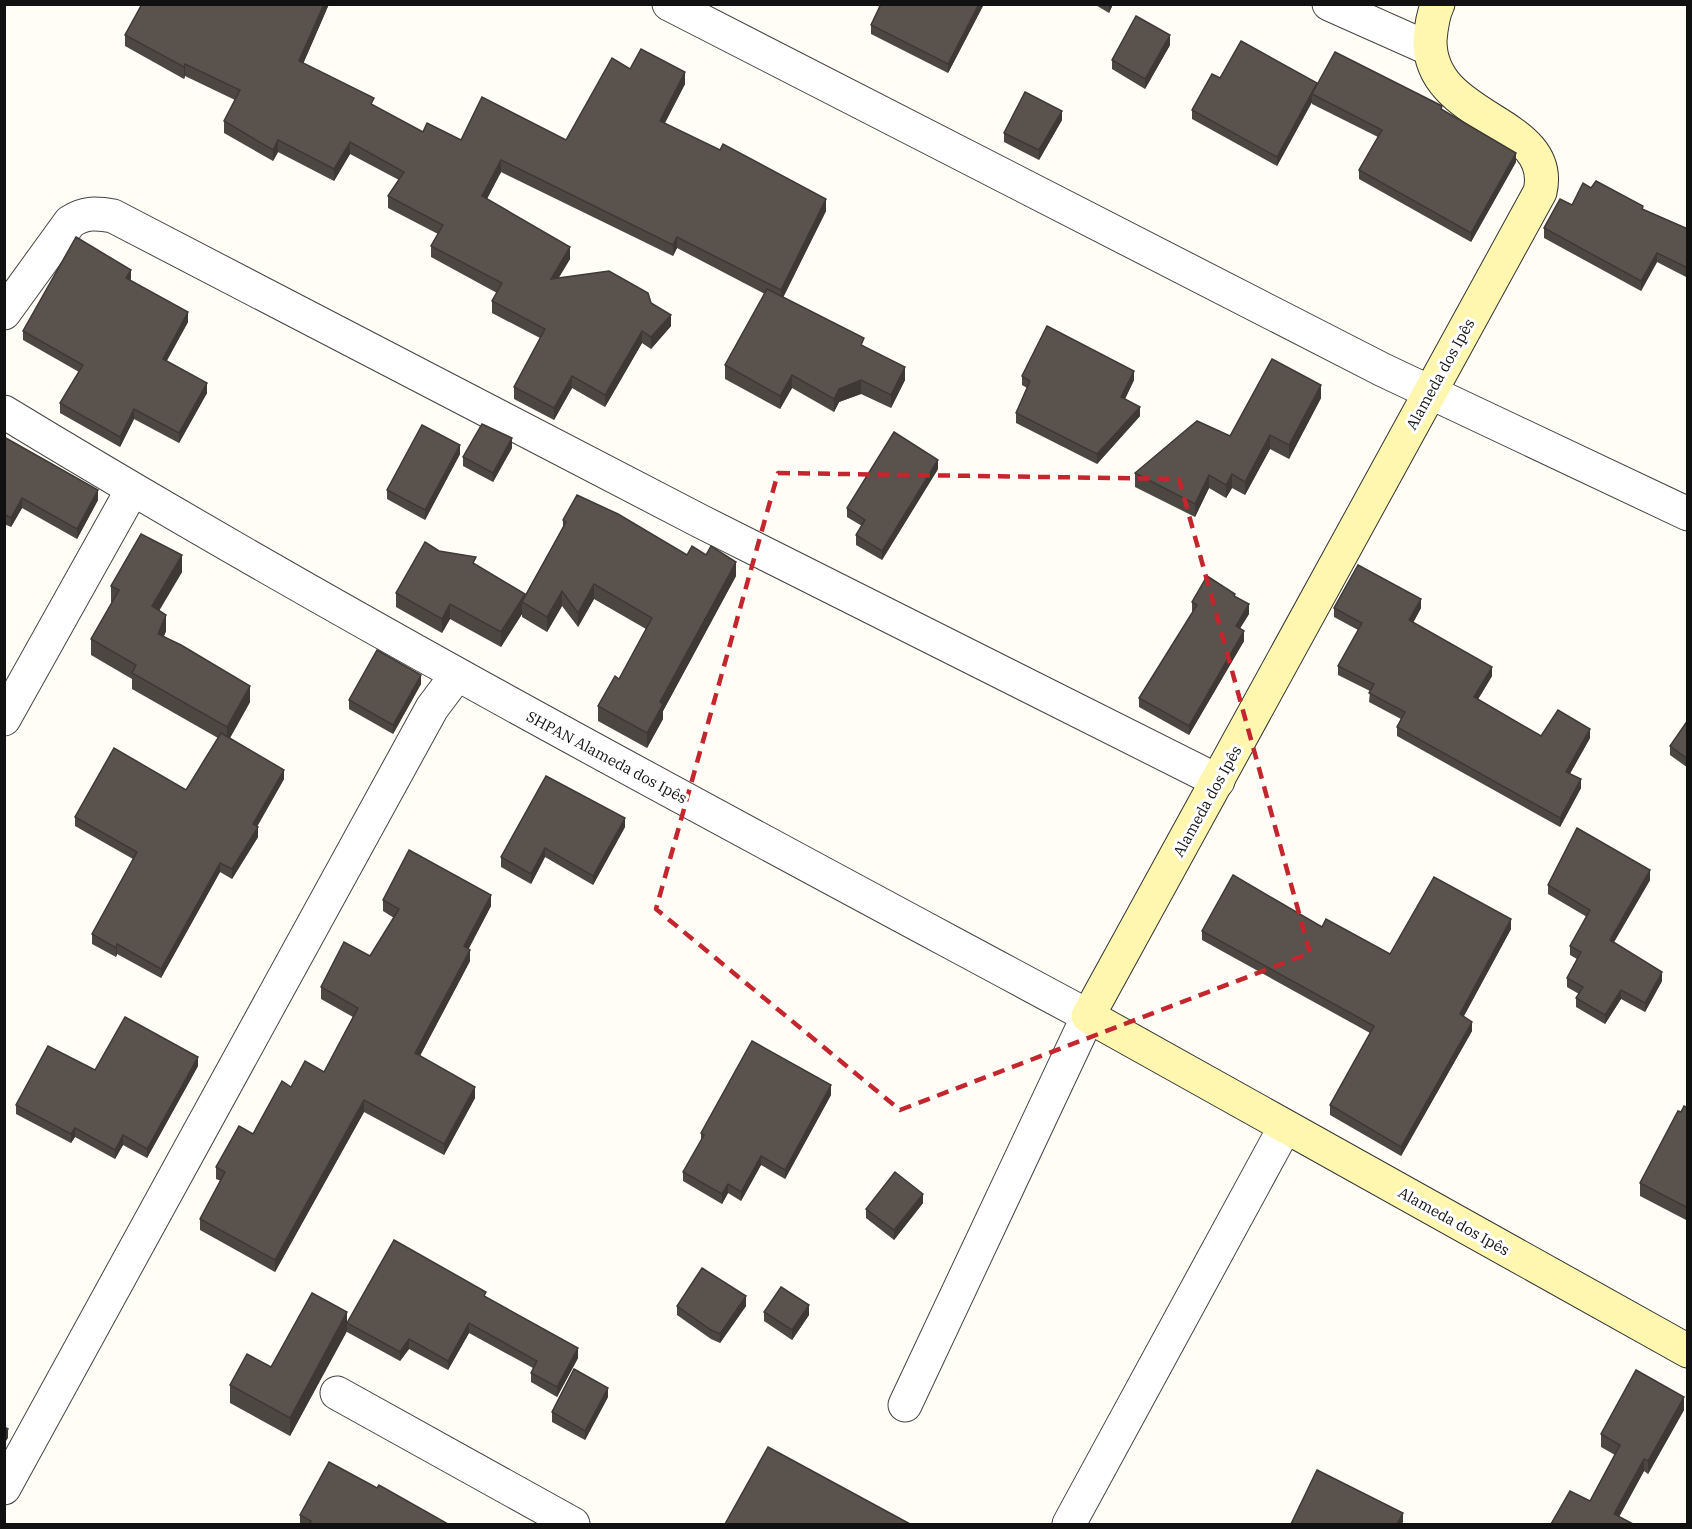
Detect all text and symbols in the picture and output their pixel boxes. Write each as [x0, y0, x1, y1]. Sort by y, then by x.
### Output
street label: Alameda dos Ipês [1402, 315, 1478, 433]
street label: SHPAN Alameda dos Ipês [523, 707, 691, 807]
street label: Alameda dos Ipês [1169, 742, 1245, 860]
street label: Alameda dos Ipês [1395, 1183, 1513, 1259]

